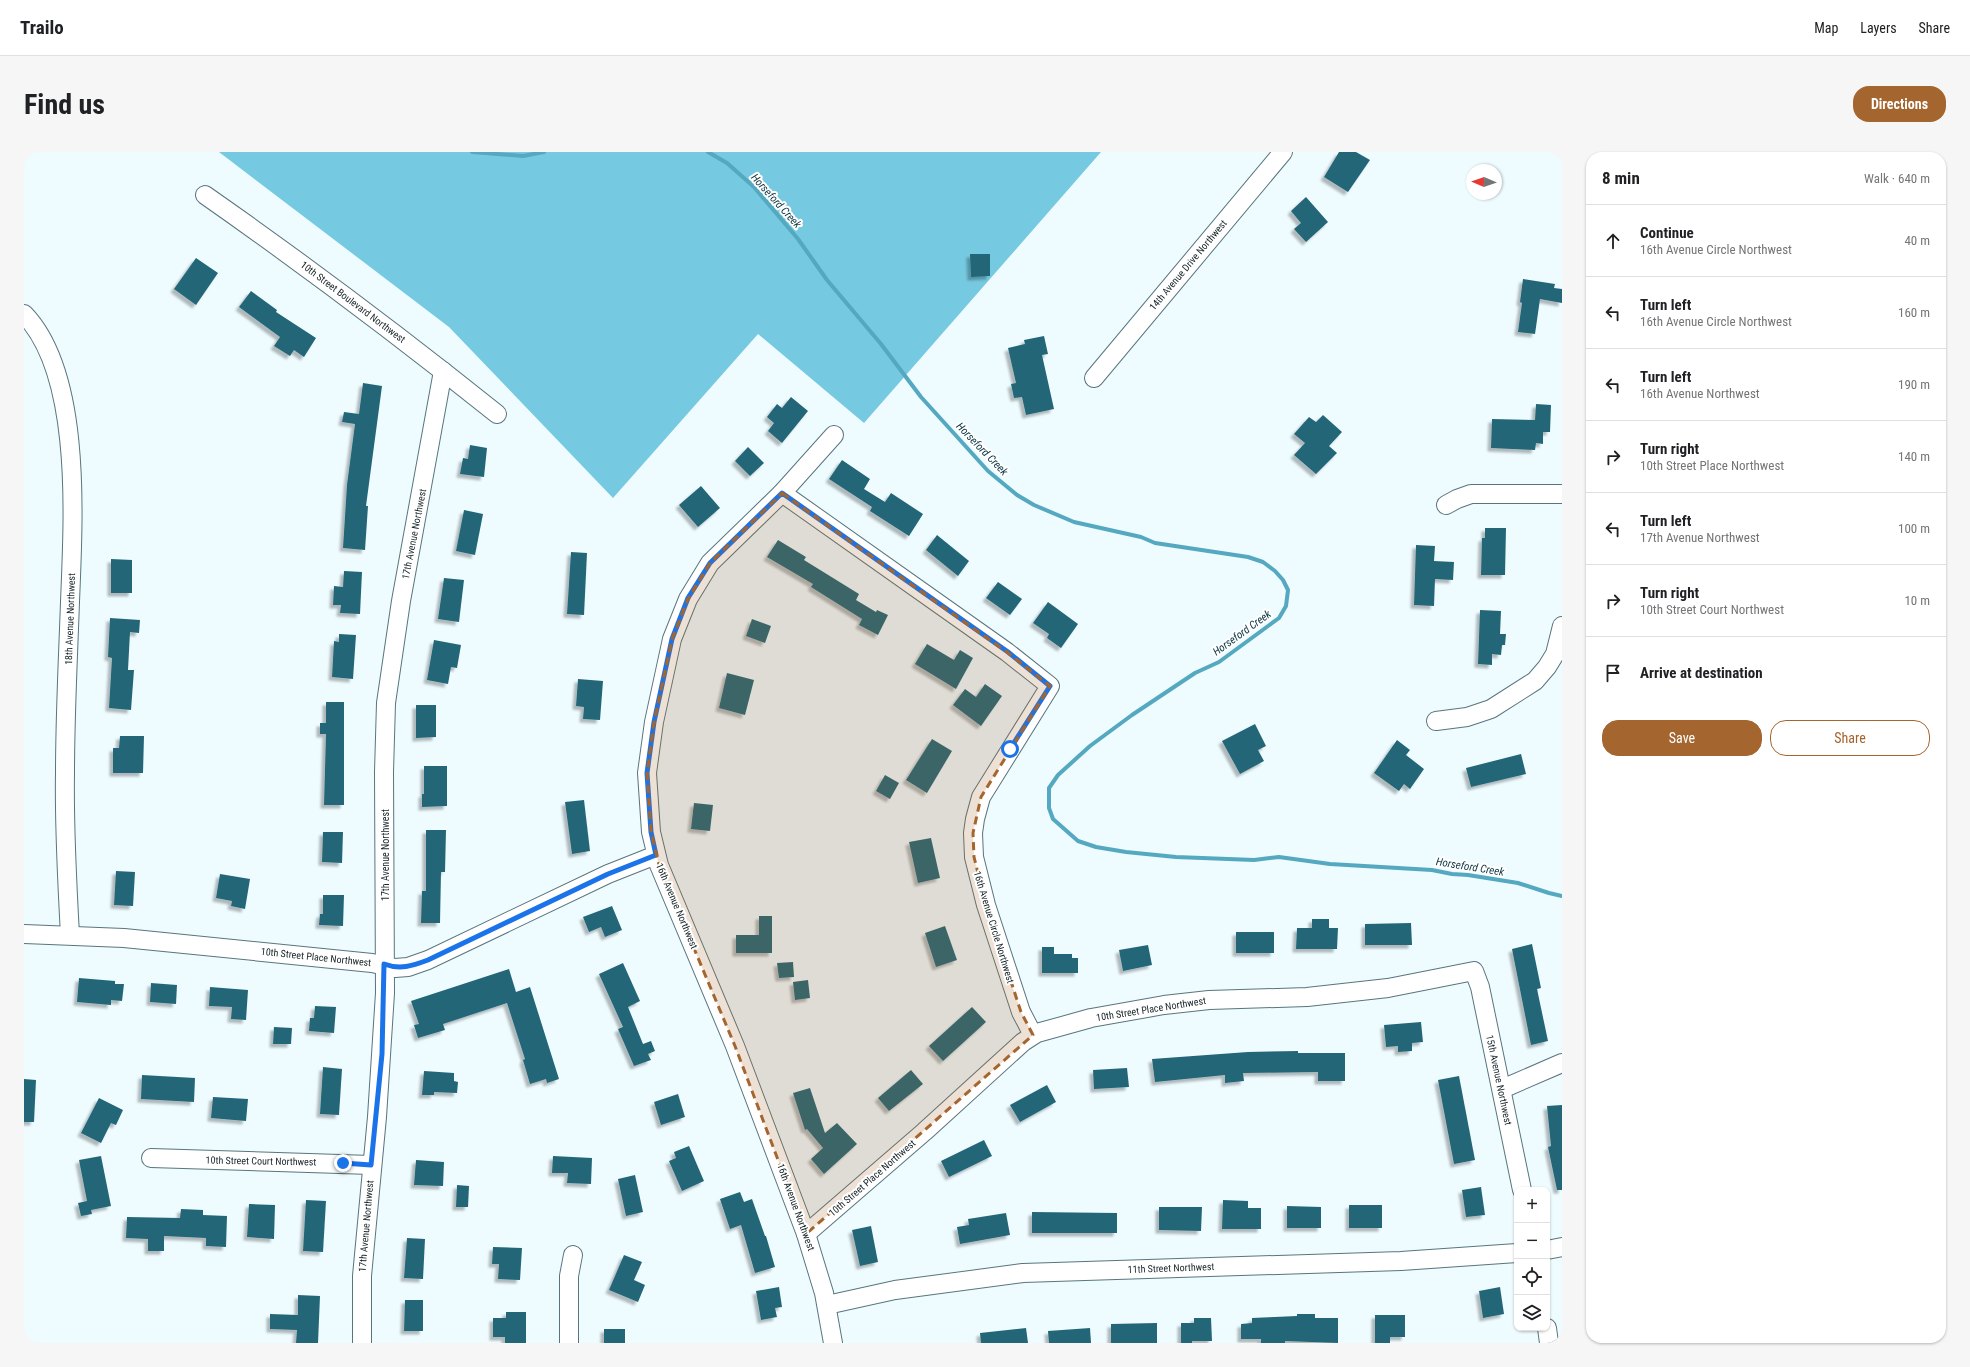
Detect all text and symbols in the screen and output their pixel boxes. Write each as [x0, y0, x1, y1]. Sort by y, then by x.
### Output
text: Trailo [20, 16, 64, 39]
text: Map [1814, 20, 1838, 36]
text: Layers [1860, 20, 1897, 36]
text: Share [1919, 20, 1950, 36]
button: Directions [1853, 86, 1946, 122]
text: Find us [24, 88, 105, 121]
north arrow [1466, 164, 1502, 200]
text: 8 min [1602, 168, 1640, 188]
water label: Horseford Creek [748, 171, 804, 231]
text: Walk · 640 m [1864, 171, 1930, 186]
street label: 14th Avenue Drive Northwest [1147, 218, 1229, 312]
text: Continue [1640, 224, 1694, 242]
icon: ahead [1602, 230, 1624, 252]
text: 40 m [1904, 233, 1930, 248]
text: 16th Avenue Circle Northwest [1640, 242, 1792, 257]
street label: 10th Street Boulevard Northwest [299, 259, 408, 345]
text: Turn left [1640, 296, 1691, 314]
icon: left [1602, 302, 1624, 324]
text: 160 m [1898, 305, 1930, 320]
text: 16th Avenue Circle Northwest [1640, 314, 1792, 329]
text: Turn left [1640, 368, 1691, 386]
icon: left [1602, 374, 1624, 396]
text: 190 m [1898, 377, 1930, 392]
text: 16th Avenue Northwest [1640, 386, 1760, 401]
water label: Horseford Creek [953, 420, 1011, 478]
text: Turn right [1640, 440, 1699, 458]
icon: right [1602, 446, 1624, 468]
text: 140 m [1898, 449, 1930, 464]
text: 10th Street Place Northwest [1640, 458, 1784, 473]
street label: 17th Avenue Northwest [400, 488, 428, 580]
text: Turn left [1640, 512, 1691, 530]
icon: left [1602, 518, 1624, 540]
text: 100 m [1898, 521, 1930, 536]
text: 17th Avenue Northwest [1640, 530, 1760, 545]
street label: 18th Avenue Northwest [63, 573, 77, 665]
text: Turn right [1640, 584, 1699, 602]
icon: right [1602, 590, 1624, 612]
text: 10 m [1904, 593, 1930, 608]
text: 10th Street Court Northwest [1640, 602, 1784, 617]
water label: Horseford Creek [1210, 607, 1274, 658]
icon: arrive [1602, 662, 1624, 684]
text: Arrive at destination [1640, 664, 1763, 682]
button: Save [1602, 720, 1762, 756]
button: Share [1770, 720, 1930, 756]
route start [1001, 740, 1019, 758]
street label: 17th Avenue Northwest [380, 809, 391, 901]
water label: Horseford Creek [1435, 855, 1505, 879]
street label: 16th Avenue Northwest [654, 861, 700, 951]
street label: 16th Avenue Circle Northwest [972, 870, 1016, 985]
street label: 10th Street Place Northwest [260, 946, 372, 968]
street label: 10th Street Place Northwest [1095, 995, 1207, 1023]
street label: 15th Avenue Northwest [1484, 1034, 1514, 1126]
street label: 10th Street Place Northwest [827, 1137, 917, 1219]
route end [334, 1154, 352, 1172]
street label: 10th Street Court Northwest [206, 1155, 316, 1167]
street label: 16th Avenue Northwest [775, 1162, 817, 1252]
street label: 17th Avenue Northwest [357, 1180, 375, 1272]
map controls [1514, 1187, 1550, 1331]
button: + [1514, 1187, 1550, 1223]
button: − [1514, 1223, 1550, 1259]
button: locate [1514, 1259, 1550, 1295]
street label: 11th Street Northwest [1127, 1261, 1215, 1275]
button: layers [1514, 1295, 1550, 1331]

